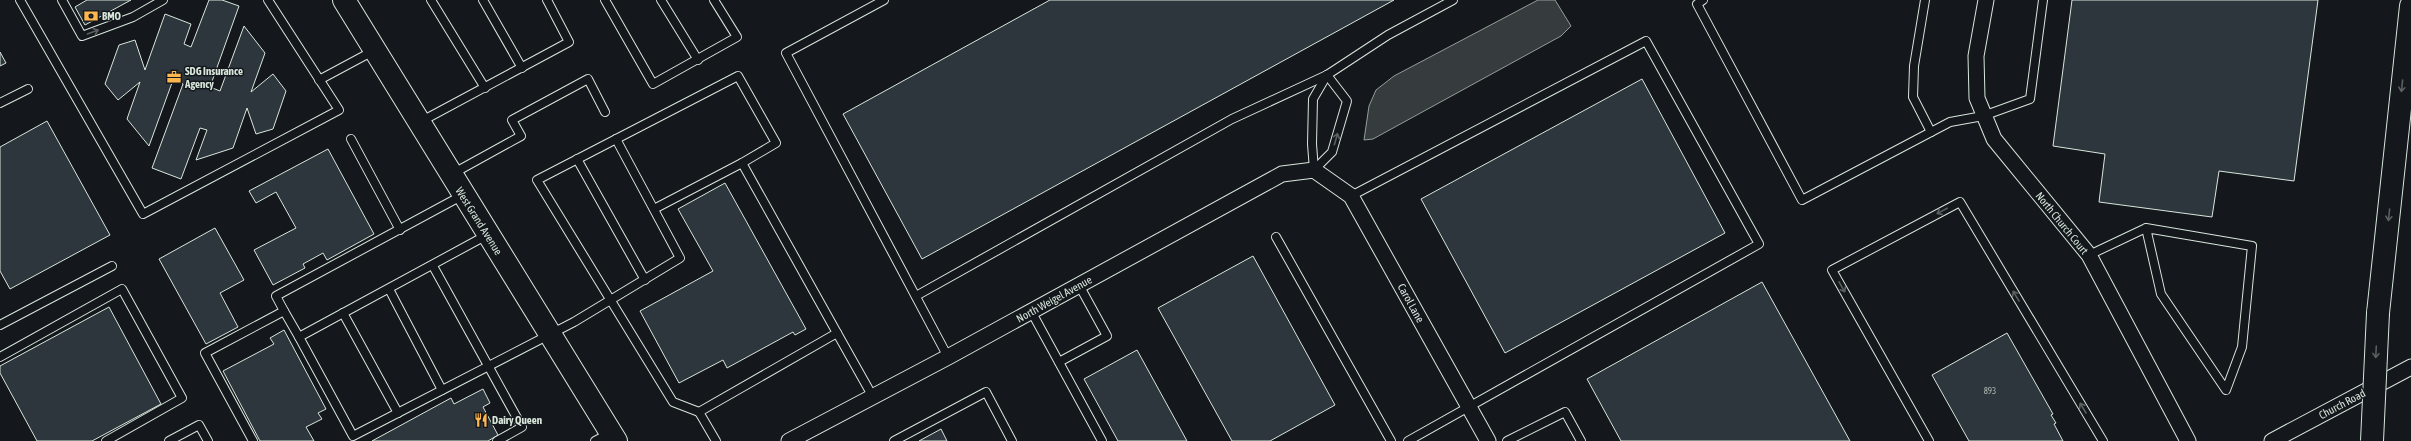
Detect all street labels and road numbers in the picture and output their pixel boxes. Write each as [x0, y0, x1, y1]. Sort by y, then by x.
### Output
street label: West Grand Avenue [453, 185, 505, 257]
street label: North Church Court [2033, 190, 2091, 256]
street label: North Weigel Avenue [1014, 273, 1094, 325]
street label: Carol Lane [1395, 281, 1427, 325]
street label: Church Road [2317, 387, 2367, 421]

